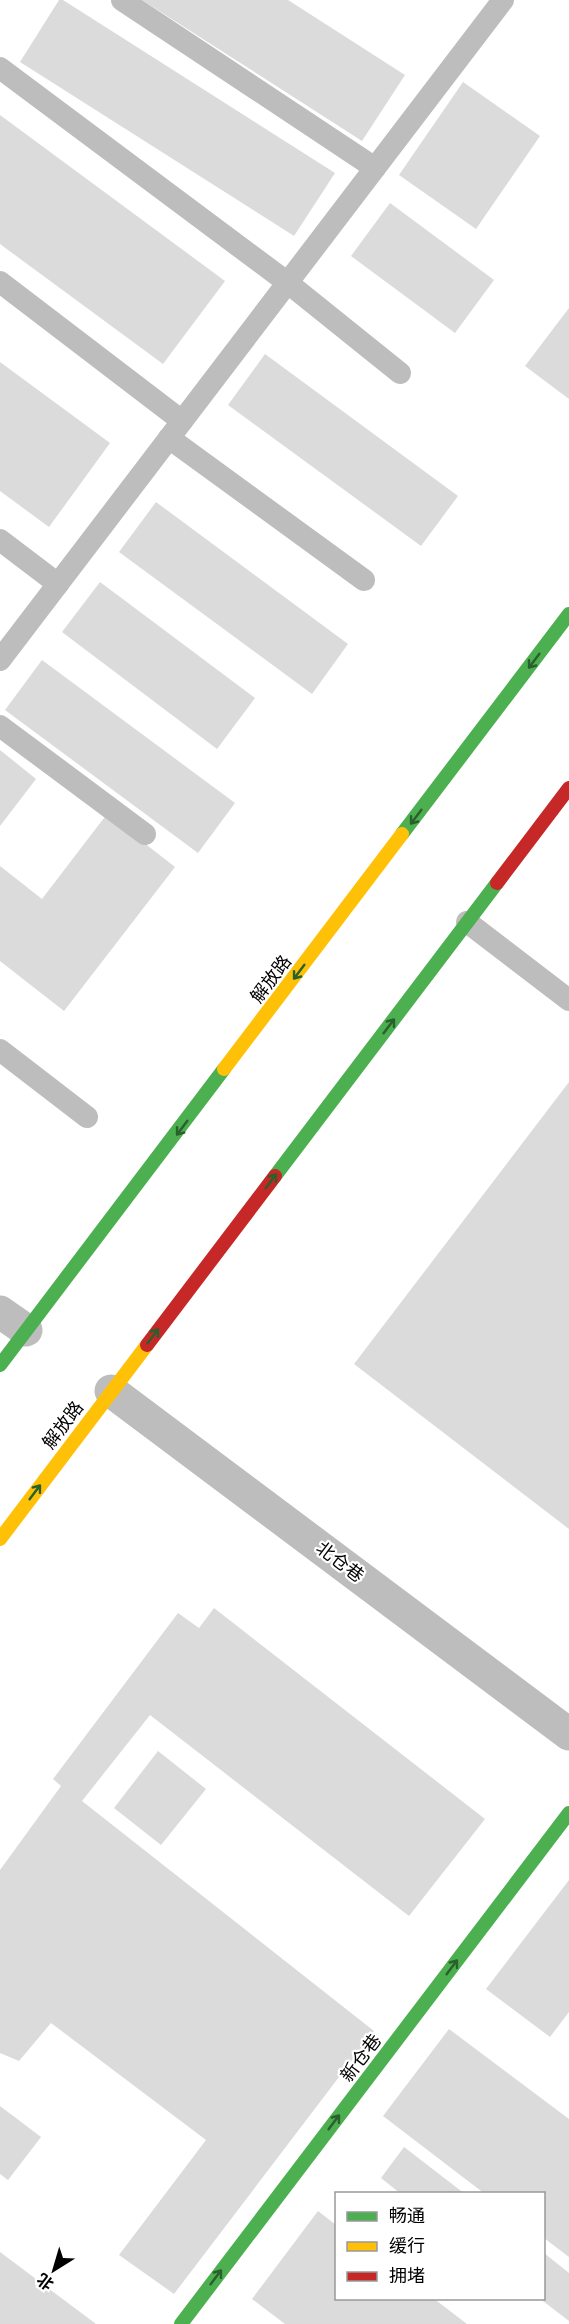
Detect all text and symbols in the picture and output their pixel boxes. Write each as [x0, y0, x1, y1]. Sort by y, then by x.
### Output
one-way arrow [527, 652, 540, 668]
one-way arrow [410, 808, 423, 824]
street label: 解放路 [246, 951, 296, 1007]
one-way arrow [293, 964, 305, 980]
one-way arrow [382, 1018, 395, 1034]
one-way arrow [175, 1120, 188, 1136]
one-way arrow [264, 1173, 277, 1189]
one-way arrow [146, 1329, 159, 1345]
street label: 解放路 [38, 1397, 88, 1453]
one-way arrow [28, 1484, 41, 1500]
street label: 北仓巷 [312, 1537, 368, 1587]
one-way arrow [445, 1959, 458, 1975]
street label: 新仓巷 [336, 2030, 386, 2086]
one-way arrow [328, 2115, 340, 2131]
legend [335, 2192, 545, 2300]
text: 畅通 [389, 2205, 425, 2227]
text: 缓行 [389, 2235, 425, 2257]
north arrow [24, 2240, 84, 2300]
text: 拥堵 [389, 2265, 425, 2287]
text: 北 [33, 2269, 57, 2294]
one-way arrow [210, 2270, 222, 2286]

